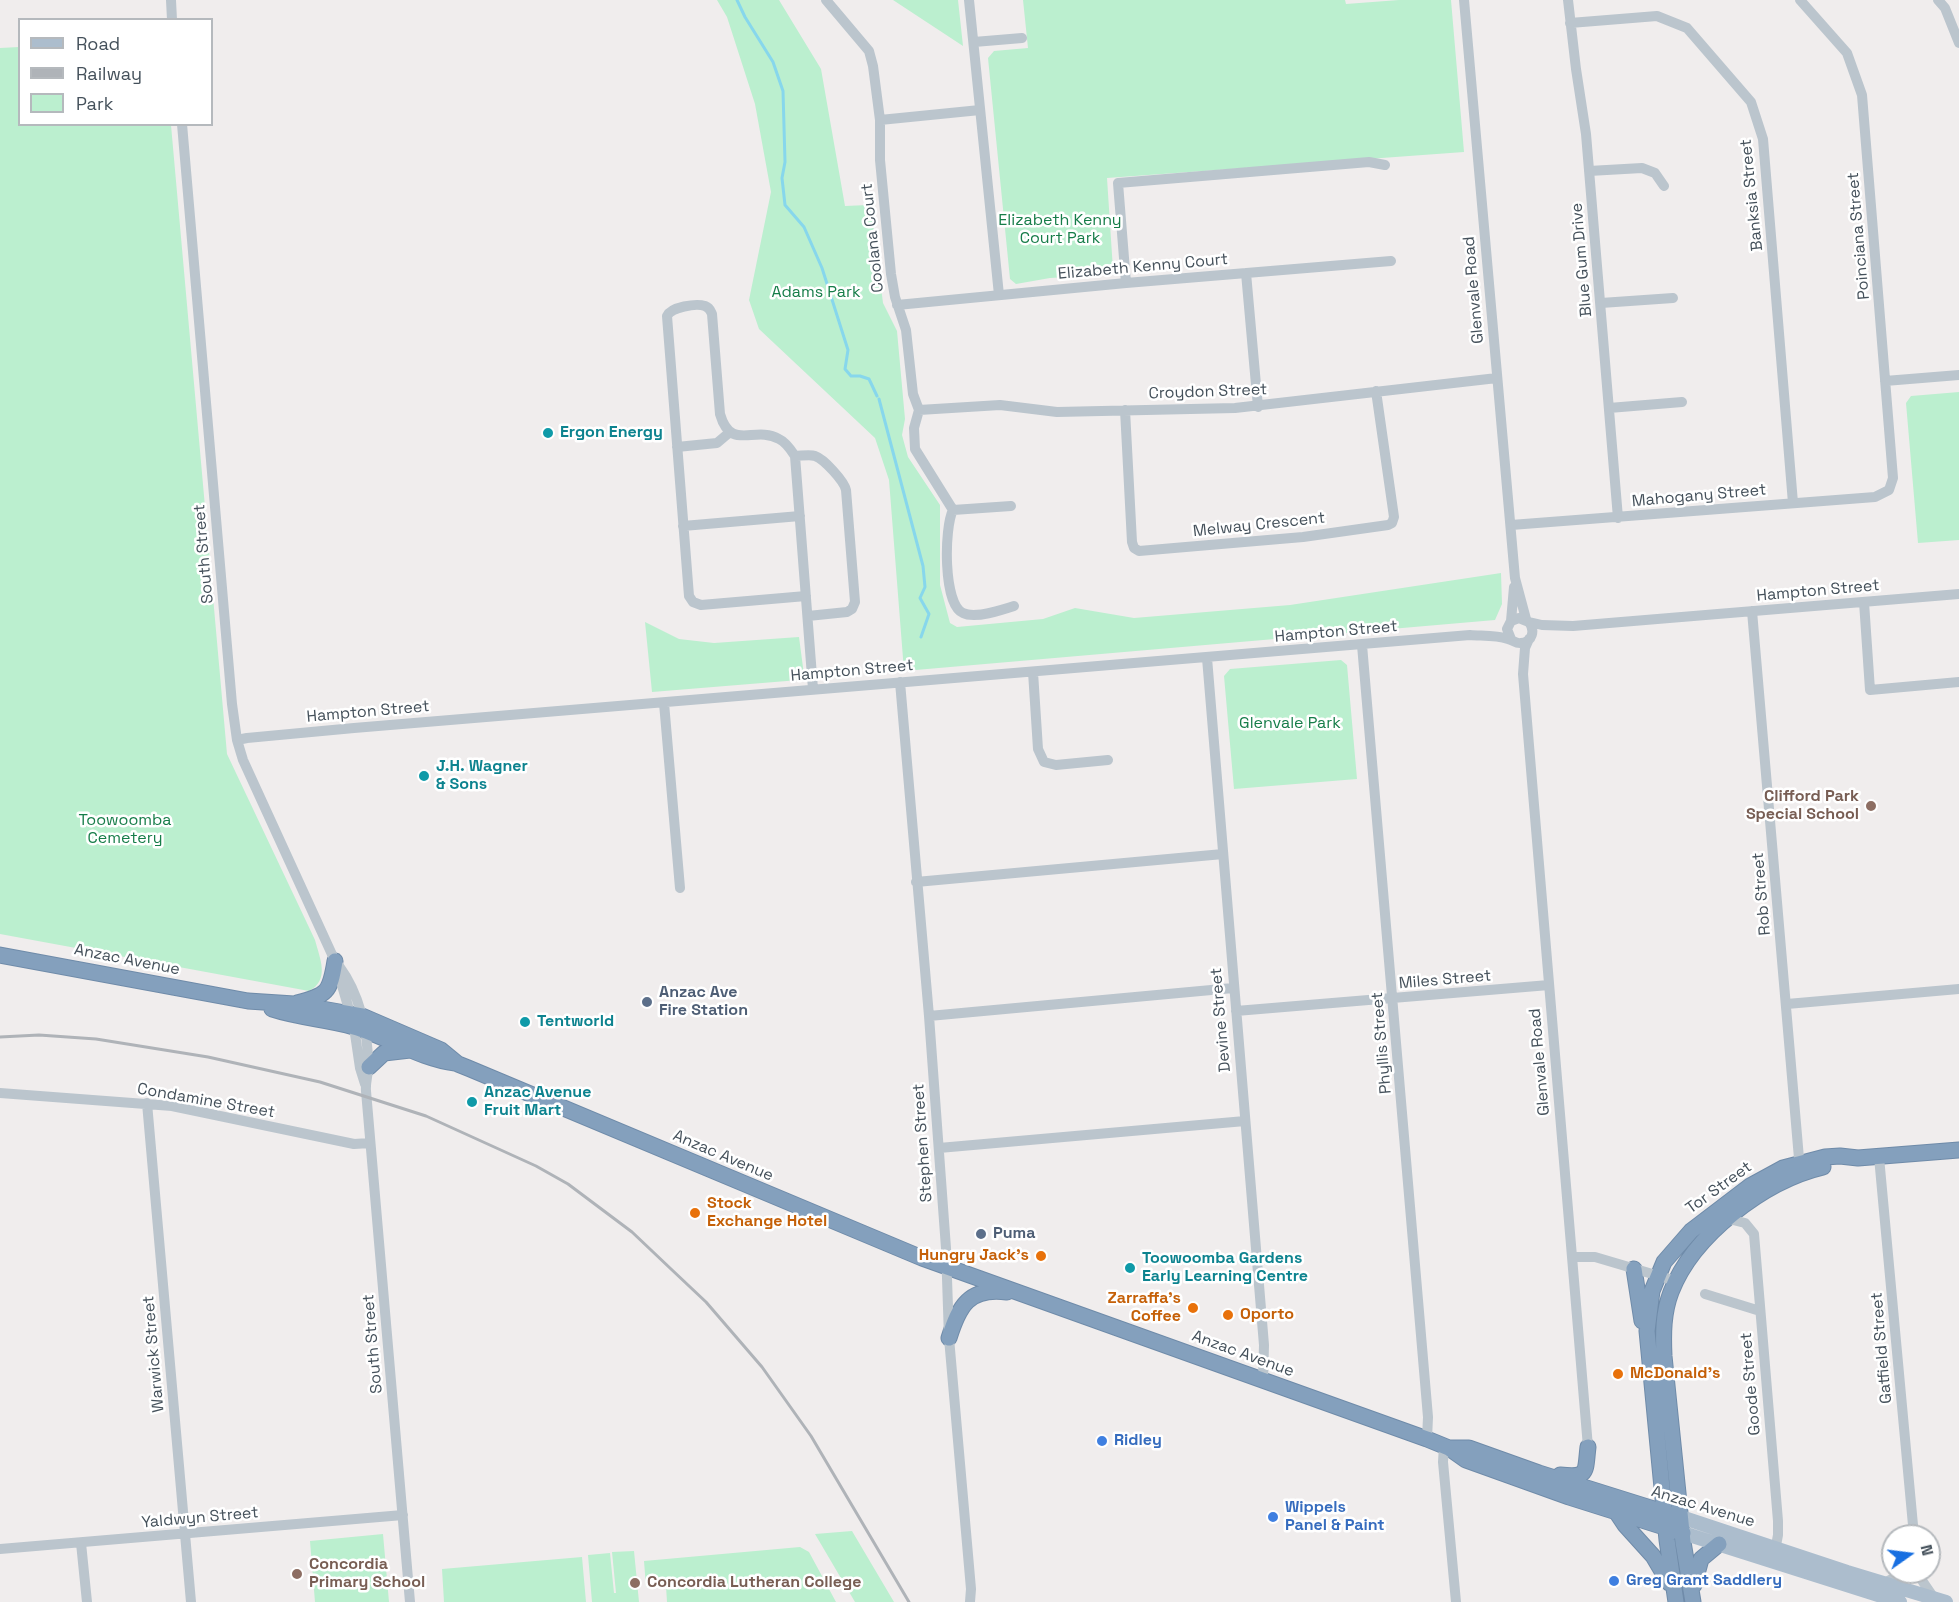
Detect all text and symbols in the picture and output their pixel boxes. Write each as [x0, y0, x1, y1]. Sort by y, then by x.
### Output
legend [18, 18, 213, 126]
text: Road [76, 32, 120, 55]
text: Railway [76, 62, 142, 85]
text: Park [76, 92, 113, 115]
street label: Banksia Street [1737, 138, 1767, 252]
street label: Poinciana Street [1844, 172, 1874, 300]
street label: Coolana Court [858, 182, 888, 294]
street label: Blue Gum Drive [1567, 202, 1597, 318]
park label: Elizabeth Kenny Court Park [998, 211, 1122, 249]
street label: Glenvale Road [1460, 235, 1488, 345]
street label: Elizabeth Kenny Court [1057, 250, 1229, 284]
park label: Adams Park [771, 283, 861, 303]
street label: Croydon Street [1148, 380, 1268, 404]
place label: Ergon Energy [560, 423, 663, 443]
marker: Ergon Energy [541, 426, 555, 440]
street label: Mahogany Street [1631, 481, 1767, 511]
street label: South Street [190, 504, 218, 604]
street label: Melway Crescent [1192, 509, 1326, 541]
street label: Hampton Street [1756, 576, 1880, 606]
street label: Hampton Street [1274, 617, 1398, 647]
street label: Hampton Street [790, 656, 914, 686]
street label: Hampton Street [306, 697, 430, 727]
park label: Glenvale Park [1239, 714, 1341, 734]
place label: J.H. Wagner & Sons [436, 757, 528, 795]
marker: J.H. Wagner & Sons [417, 769, 431, 783]
place label: Clifford Park Special School [1746, 787, 1859, 825]
marker: Clifford Park Special School [1864, 799, 1878, 813]
park label: Toowoomba Cemetery [78, 811, 172, 849]
street label: Rob Street [1749, 852, 1775, 936]
street label: Anzac Avenue [72, 940, 182, 980]
street label: Miles Street [1398, 966, 1492, 994]
street label: Devine Street [1207, 967, 1235, 1073]
place label: Anzac Ave Fire Station [659, 983, 748, 1021]
street label: Phyllis Street [1368, 991, 1396, 1095]
marker: Anzac Ave Fire Station [640, 995, 654, 1009]
street label: Glenvale Road [1526, 1007, 1554, 1117]
place label: Tentworld [537, 1012, 614, 1032]
marker: Tentworld [518, 1015, 532, 1029]
street label: Condamine Street [136, 1079, 276, 1123]
place label: Anzac Avenue Fruit Mart [484, 1083, 591, 1121]
street label: Stephen Street [909, 1083, 937, 1203]
marker: Anzac Avenue Fruit Mart [465, 1095, 479, 1109]
street label: Anzac Avenue [670, 1126, 776, 1186]
street label: Tor Street [1682, 1158, 1756, 1218]
place label: Stock Exchange Hotel [707, 1194, 827, 1232]
marker: Stock Exchange Hotel [688, 1206, 702, 1220]
place label: Puma [993, 1224, 1035, 1244]
marker: Puma [974, 1227, 988, 1241]
place label: Hungry Jack's [919, 1246, 1029, 1266]
marker: Hungry Jack's [1034, 1249, 1048, 1263]
place label: Toowoomba Gardens Early Learning Centre [1142, 1249, 1308, 1287]
marker: Toowoomba Gardens Early Learning Centre [1123, 1261, 1137, 1275]
place label: Zarraffa's Coffee [1108, 1289, 1181, 1327]
street label: Gatfield Street [1868, 1292, 1896, 1404]
street label: South Street [359, 1294, 387, 1394]
street label: Warwick Street [139, 1295, 169, 1413]
marker: Zarraffa's Coffee [1186, 1301, 1200, 1315]
place label: Oporto [1240, 1305, 1294, 1325]
marker: Oporto [1221, 1308, 1235, 1322]
street label: Anzac Avenue [1189, 1327, 1297, 1381]
street label: Goode Street [1737, 1332, 1765, 1436]
place label: McDonald's [1630, 1364, 1720, 1384]
marker: McDonald's [1611, 1367, 1625, 1381]
place label: Ridley [1114, 1431, 1162, 1451]
marker: Ridley [1095, 1434, 1109, 1448]
street label: Anzac Avenue [1649, 1482, 1757, 1532]
place label: Wippels Panel & Paint [1285, 1498, 1385, 1536]
street label: Yaldwyn Street [141, 1503, 259, 1533]
marker: Wippels Panel & Paint [1266, 1510, 1280, 1524]
north arrow [1881, 1524, 1941, 1584]
text: N [1916, 1542, 1938, 1558]
place label: Concordia Primary School [309, 1555, 425, 1593]
marker: Concordia Primary School [290, 1567, 304, 1581]
place label: Greg Grant Saddlery [1626, 1571, 1782, 1591]
place label: Concordia Lutheran College [647, 1573, 861, 1593]
marker: Greg Grant Saddlery [1607, 1574, 1621, 1588]
marker: Concordia Lutheran College [628, 1576, 642, 1590]

